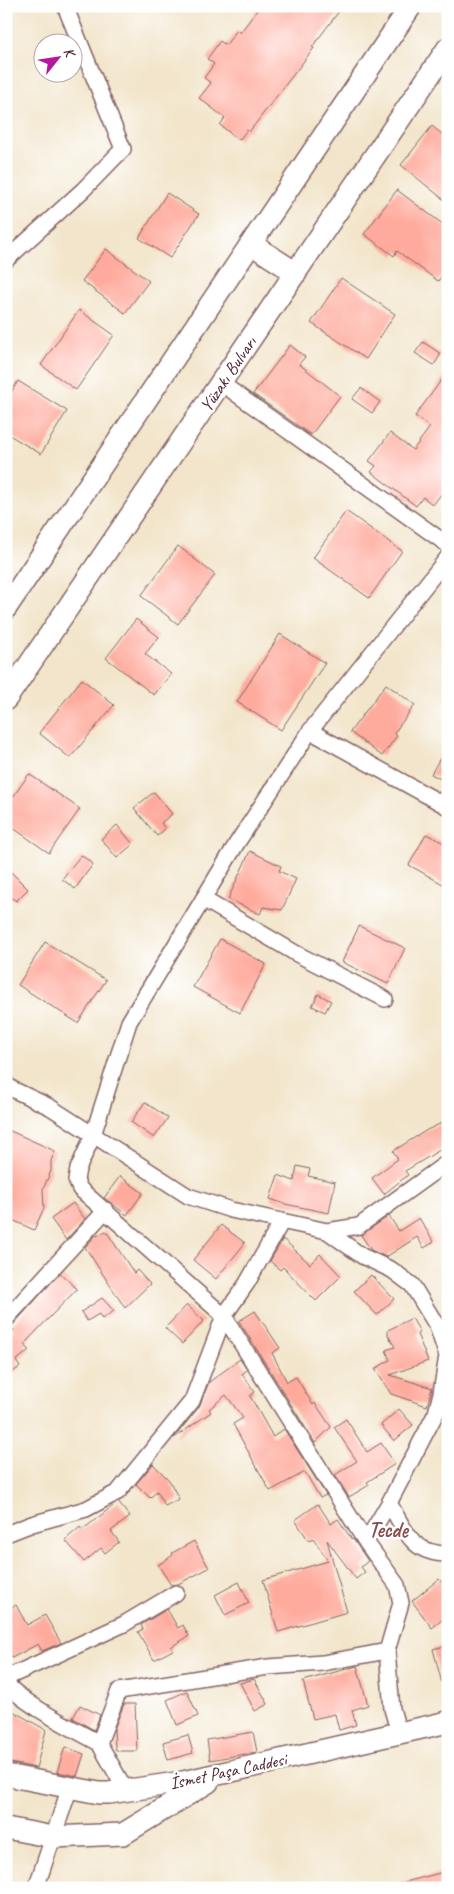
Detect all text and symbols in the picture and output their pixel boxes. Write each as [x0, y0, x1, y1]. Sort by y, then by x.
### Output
north arrow [32, 32, 82, 82]
text: K [60, 44, 79, 62]
street label: Yüzakı Bulvarı [195, 332, 261, 416]
district label: Tecde [368, 1516, 409, 1544]
street label: İsmet Paşa Caddesi [168, 1747, 291, 1794]

